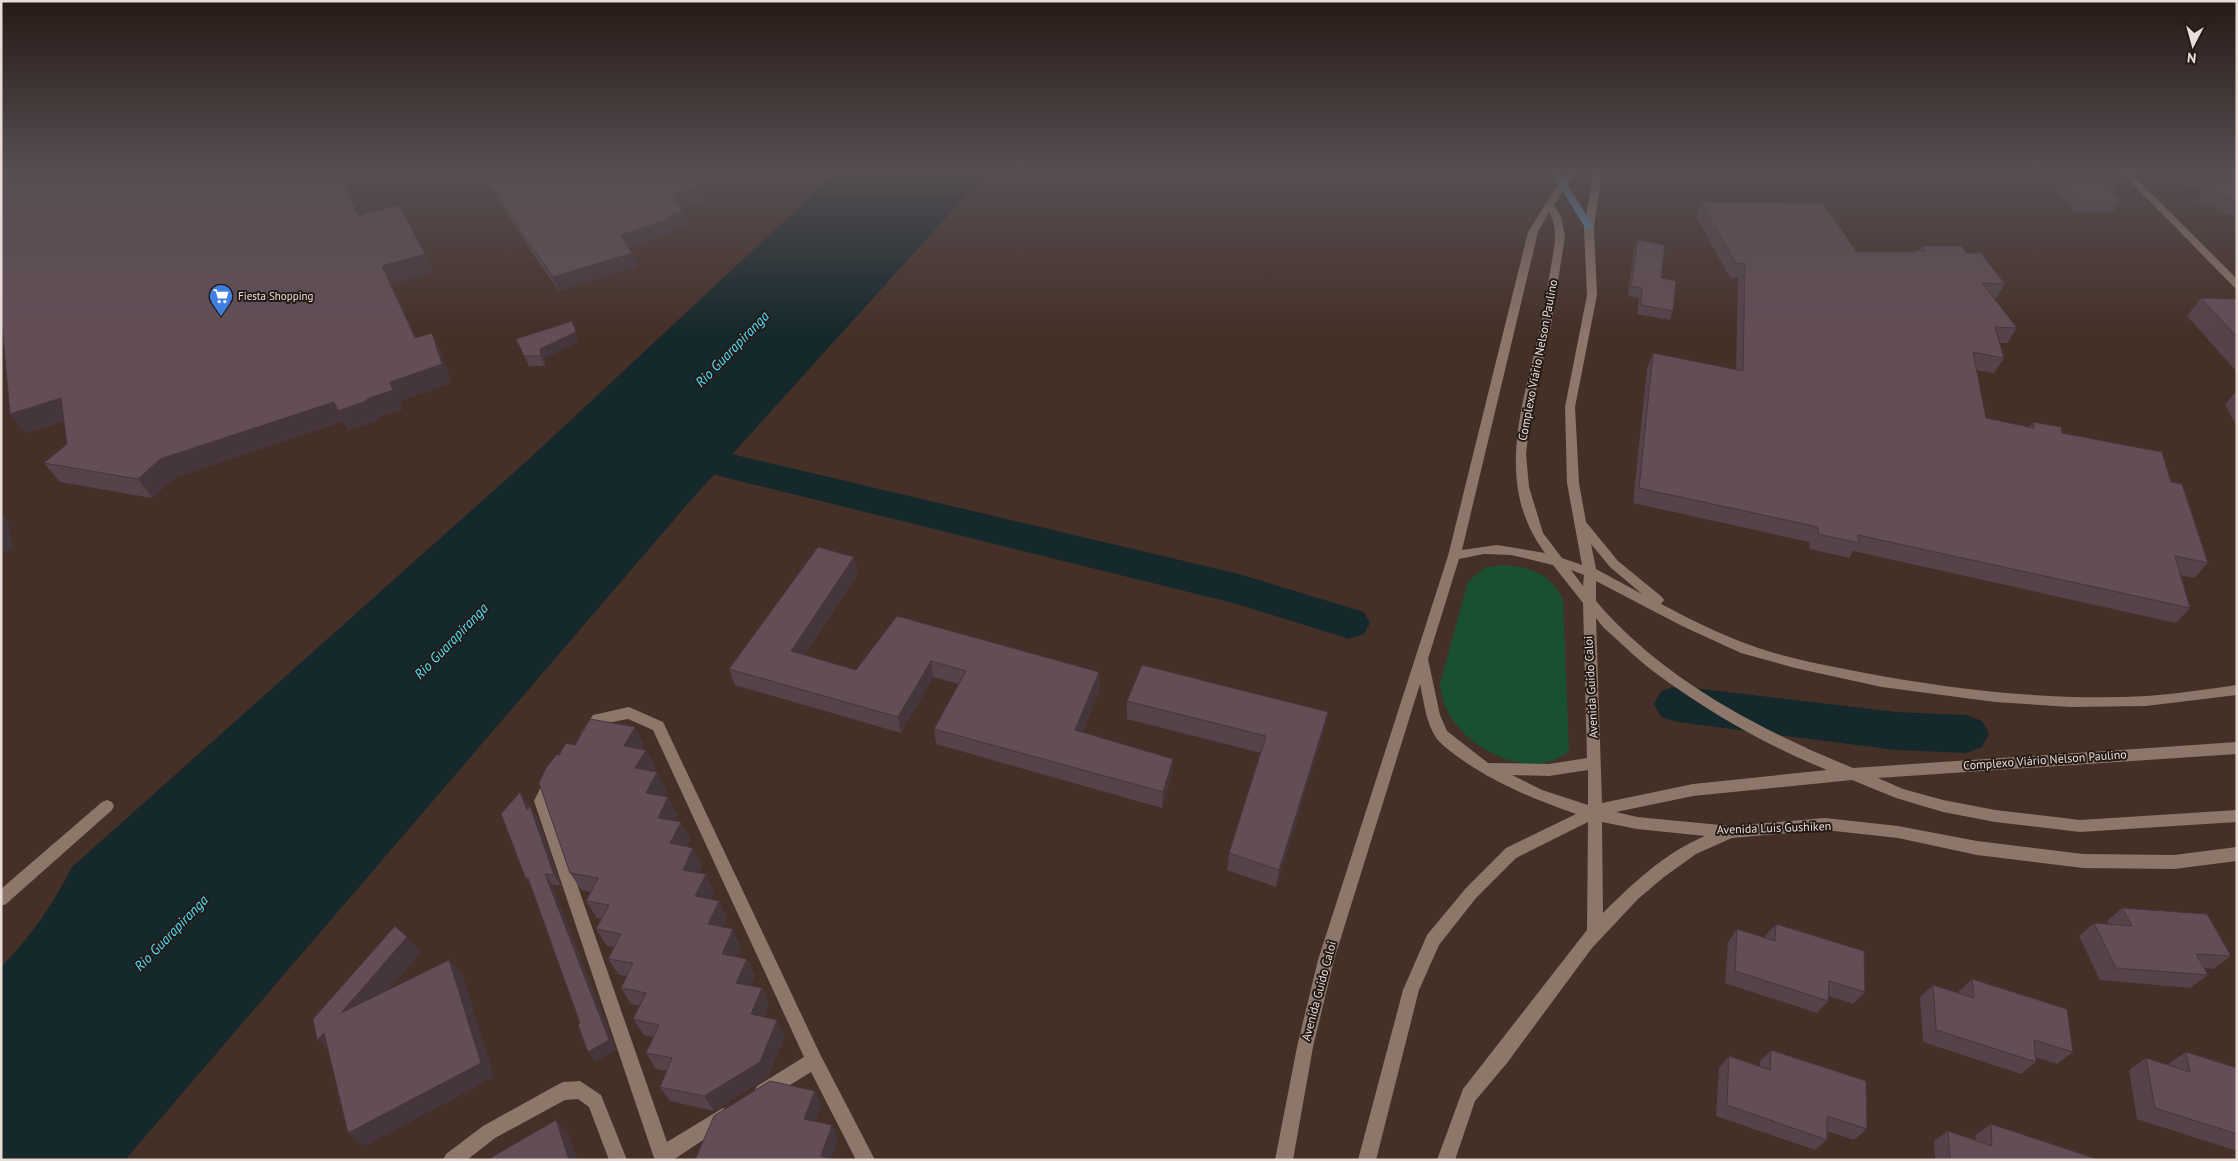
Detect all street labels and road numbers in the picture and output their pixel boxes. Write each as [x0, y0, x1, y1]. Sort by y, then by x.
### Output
street label: Complexo Viário Nelson Paulino [1515, 278, 1561, 442]
street label: Avenida Guido Caloi [1580, 635, 1601, 739]
street label: Complexo Viário Nelson Paulino [1963, 746, 2127, 773]
street label: Avenida Luis Gushiken [1716, 818, 1831, 837]
street label: Avenida Guido Caloi [1298, 939, 1339, 1042]

